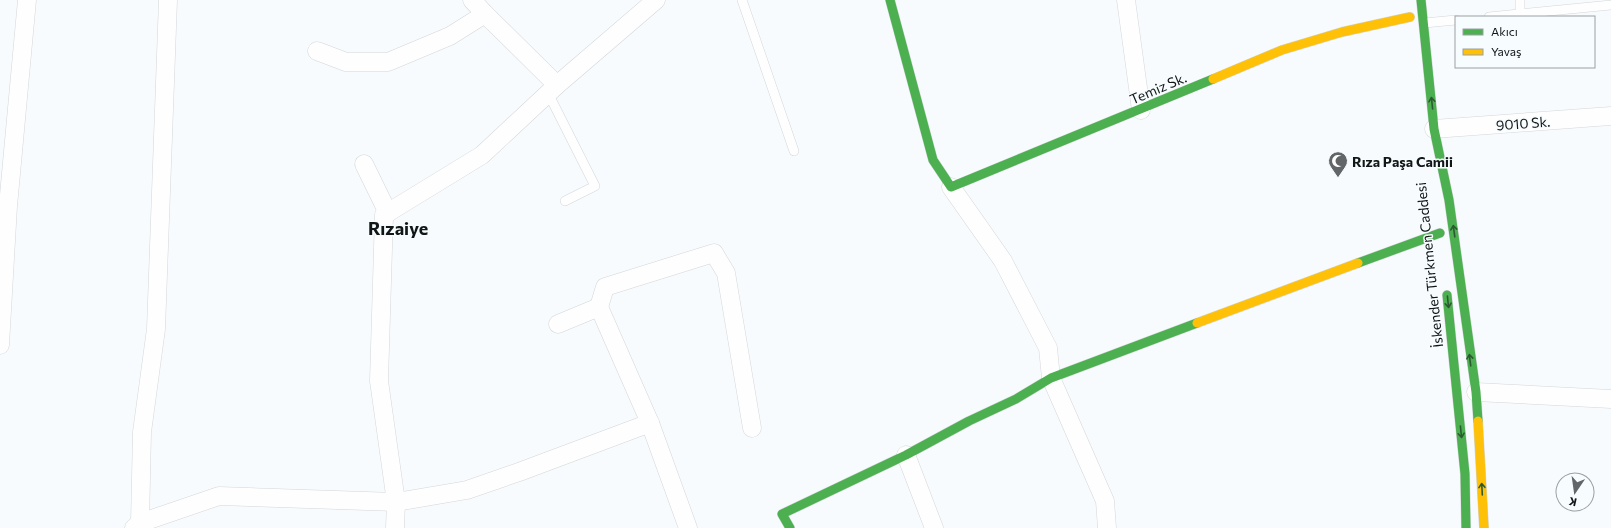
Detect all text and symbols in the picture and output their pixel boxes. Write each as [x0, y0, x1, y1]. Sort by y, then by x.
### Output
legend [1455, 16, 1595, 68]
text: Akıcı [1491, 24, 1518, 38]
text: Yavaş [1491, 44, 1522, 58]
street label: Temiz Sk. [1127, 68, 1189, 108]
one-way arrow [1428, 97, 1436, 110]
street label: 9010 Sk. [1495, 113, 1551, 133]
mosque icon: Rıza Paşa Camii [1327, 150, 1349, 178]
place label: Rıza Paşa Camii [1352, 153, 1453, 170]
street label: İskender Türkmen Caddesi [1412, 181, 1446, 349]
district label: Rızaiye [368, 217, 428, 239]
one-way arrow [1450, 225, 1458, 238]
one-way arrow [1444, 295, 1452, 308]
one-way arrow [1466, 354, 1474, 367]
one-way arrow [1457, 425, 1465, 438]
north arrow [1555, 472, 1595, 512]
one-way arrow [1478, 483, 1485, 496]
text: K [1567, 495, 1578, 509]

